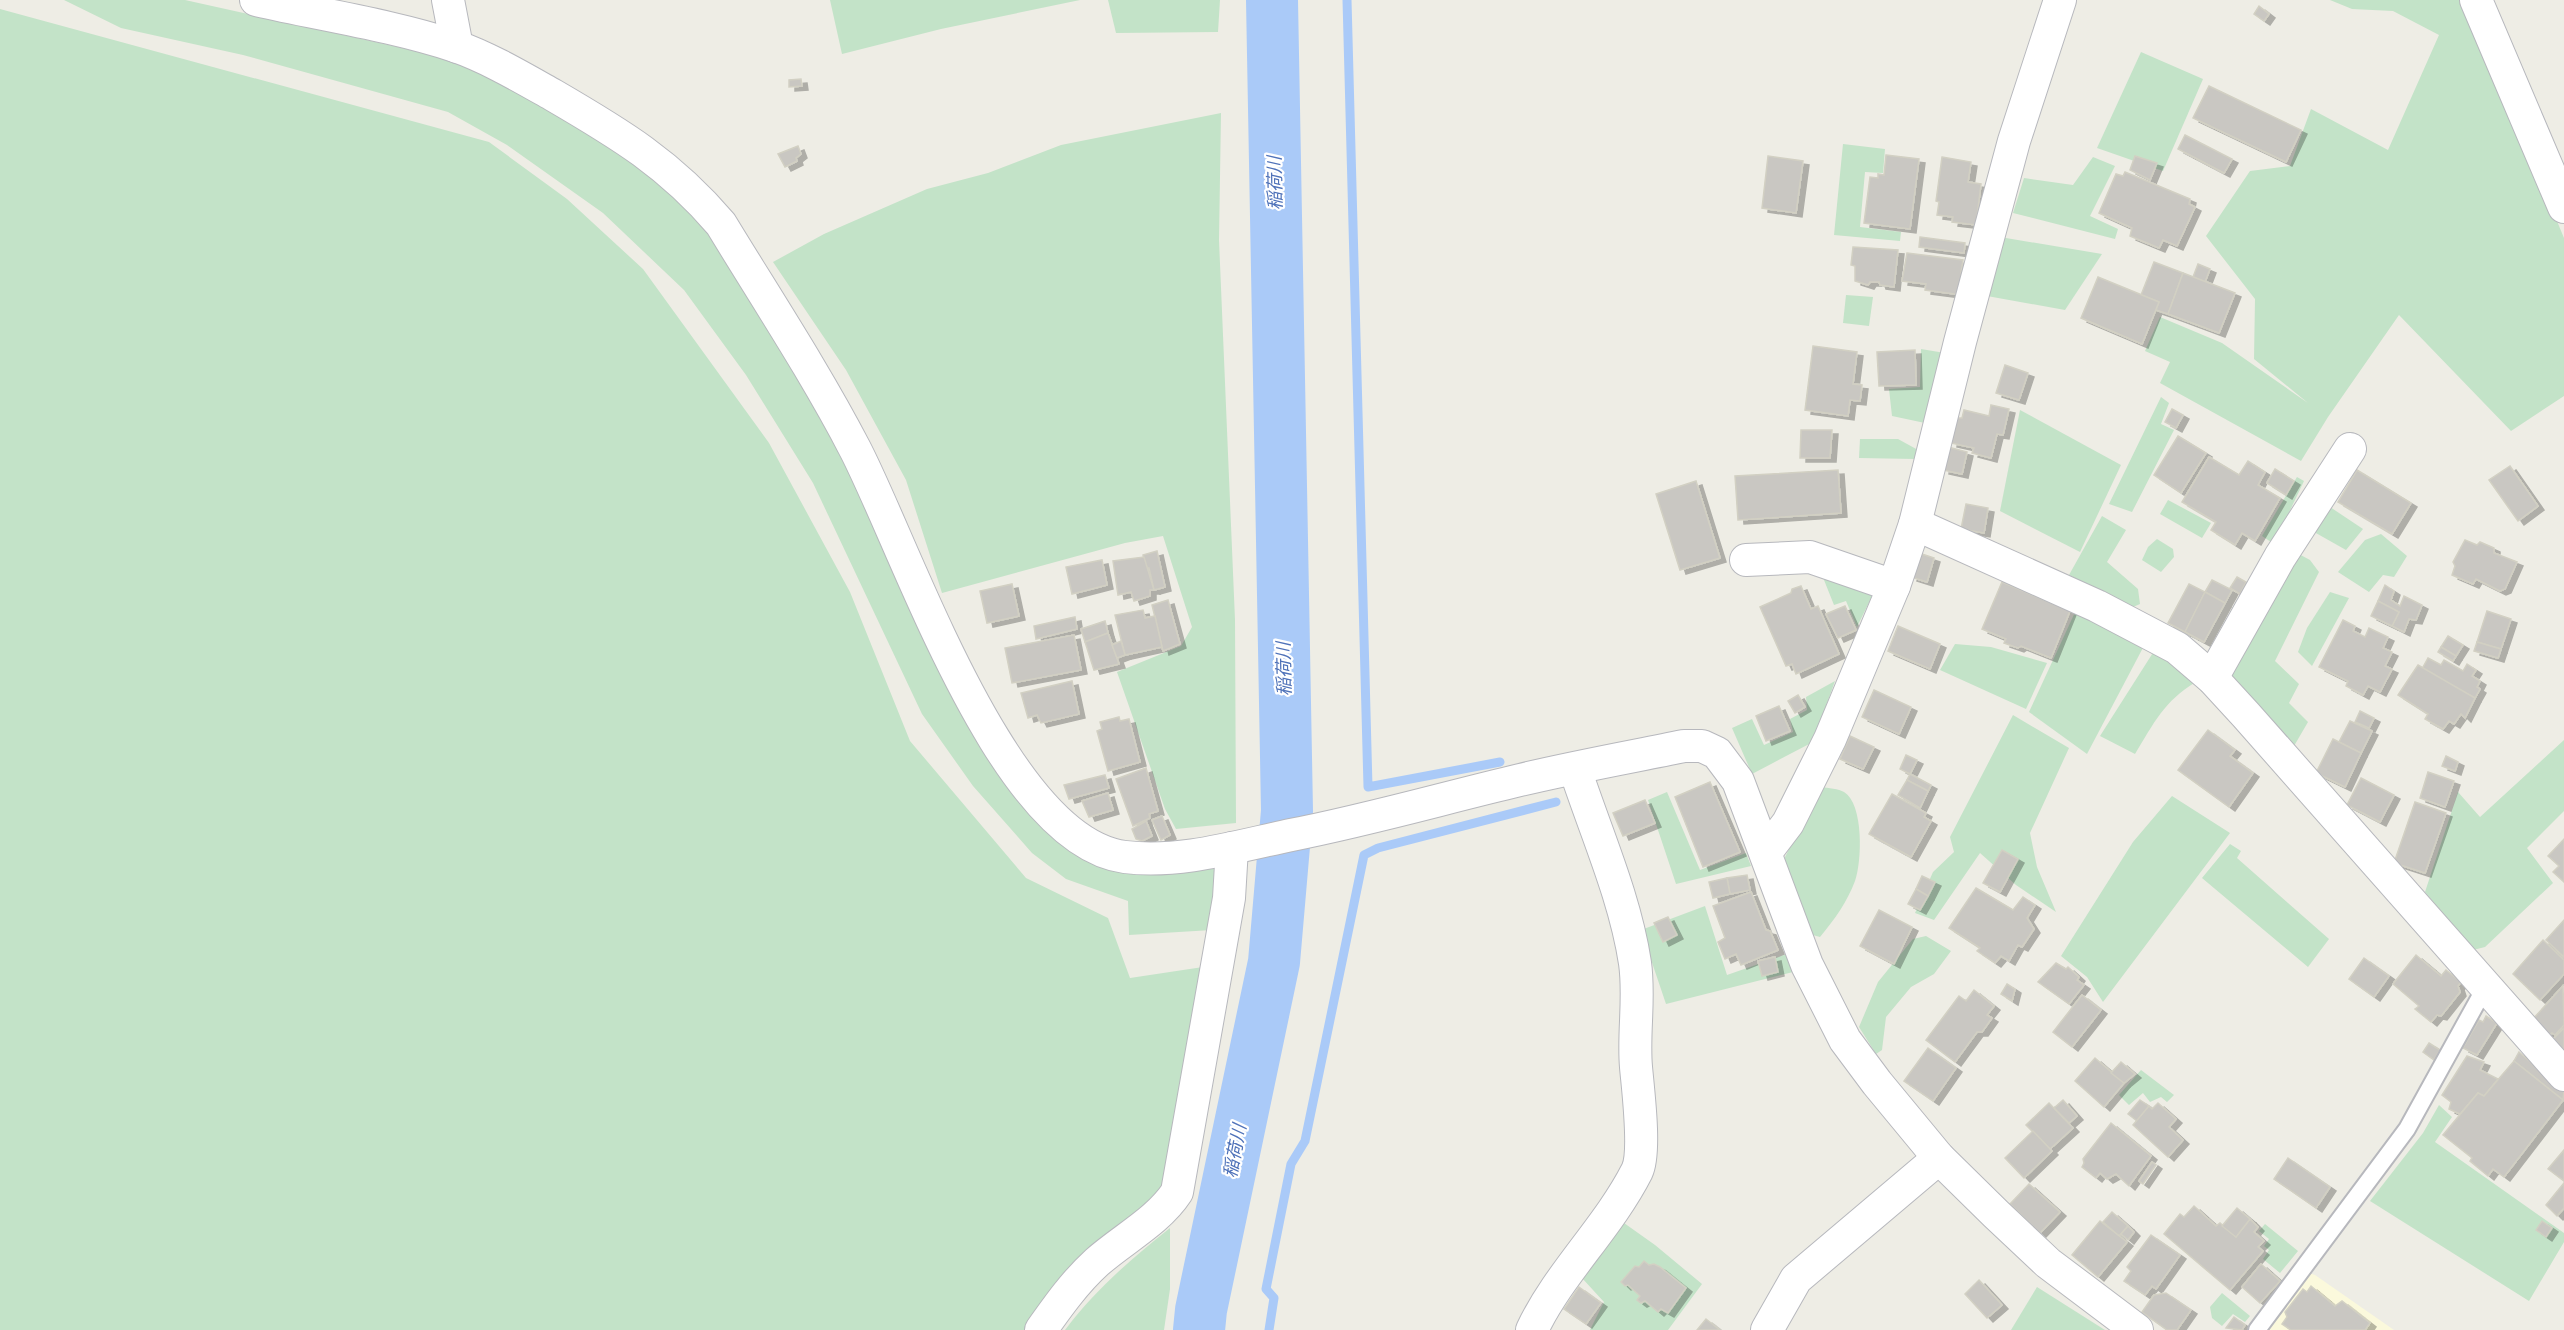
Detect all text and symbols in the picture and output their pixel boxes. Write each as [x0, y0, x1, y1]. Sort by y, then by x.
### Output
water label: 稲荷川 [1263, 154, 1285, 210]
water label: 稲荷川 [1272, 640, 1294, 696]
water label: 稲荷川 [1219, 1120, 1250, 1179]

